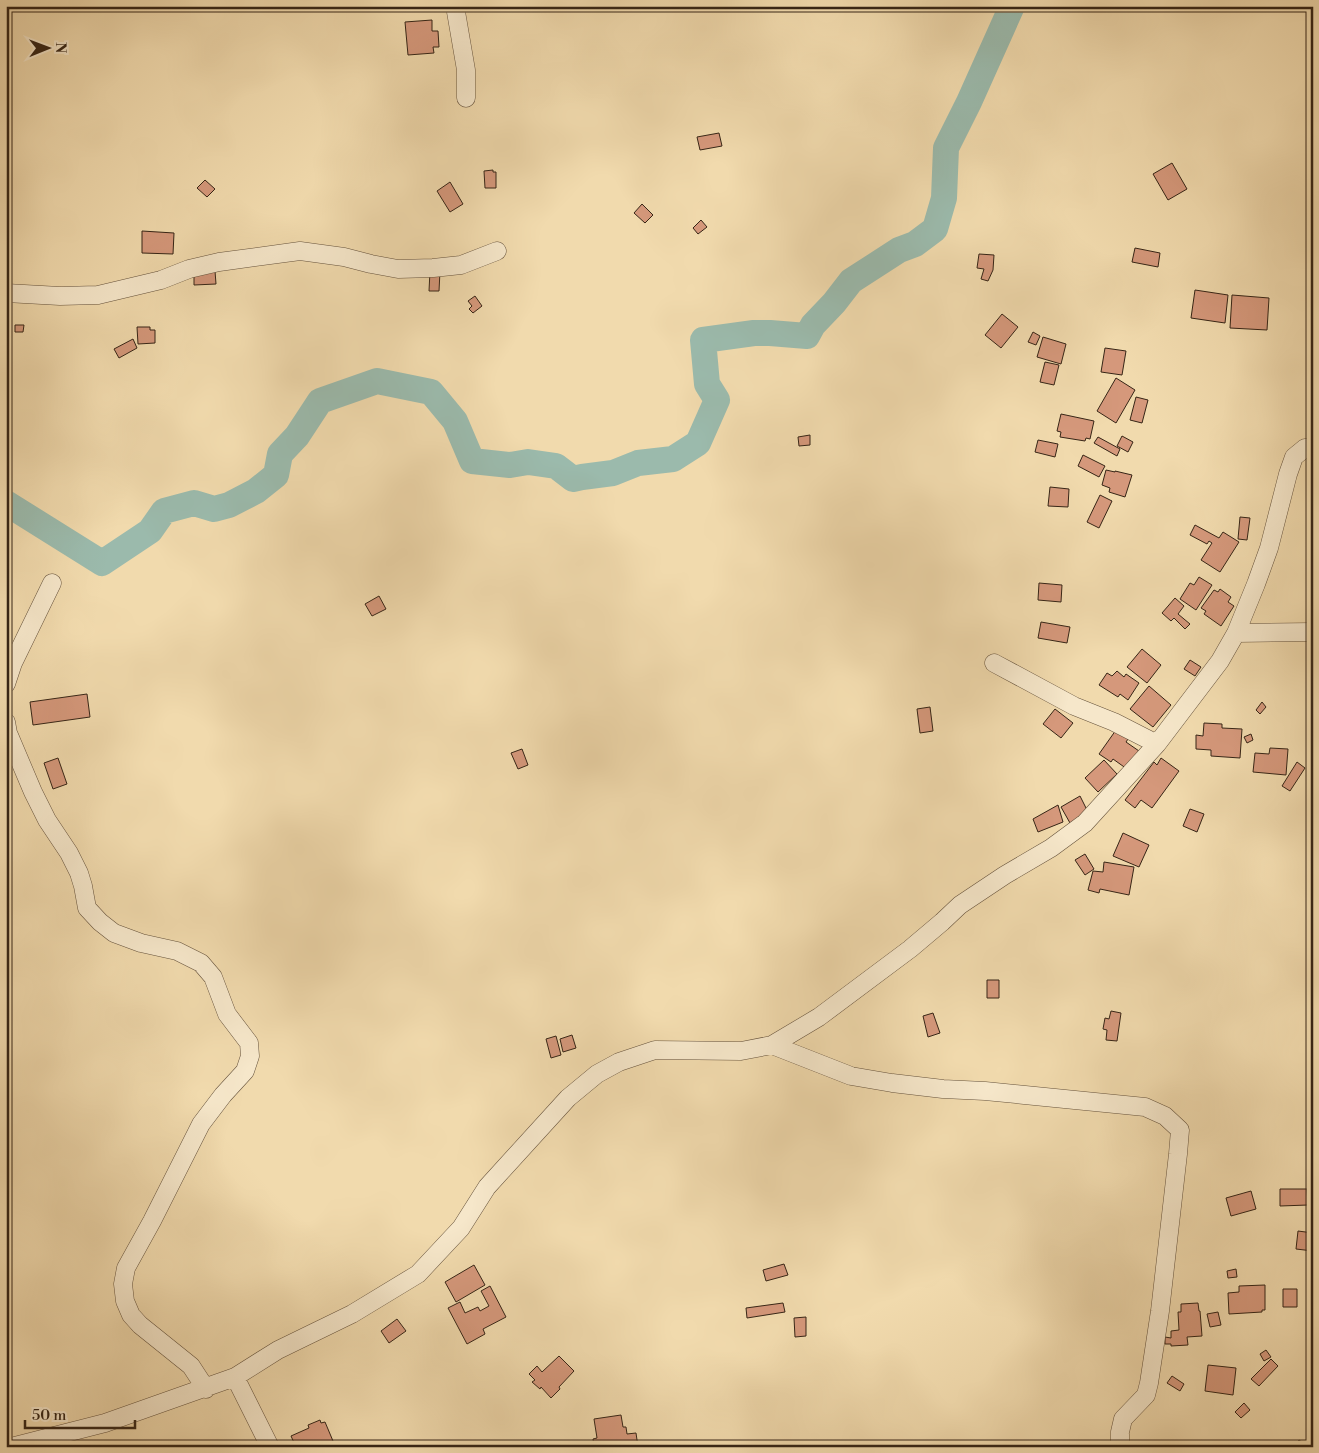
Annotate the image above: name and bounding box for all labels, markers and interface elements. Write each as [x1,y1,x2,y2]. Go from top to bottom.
north arrow [22,22,72,72]
text: N [51,42,69,53]
scale bar [25,1398,135,1430]
text: 50 m [32,1406,66,1425]

